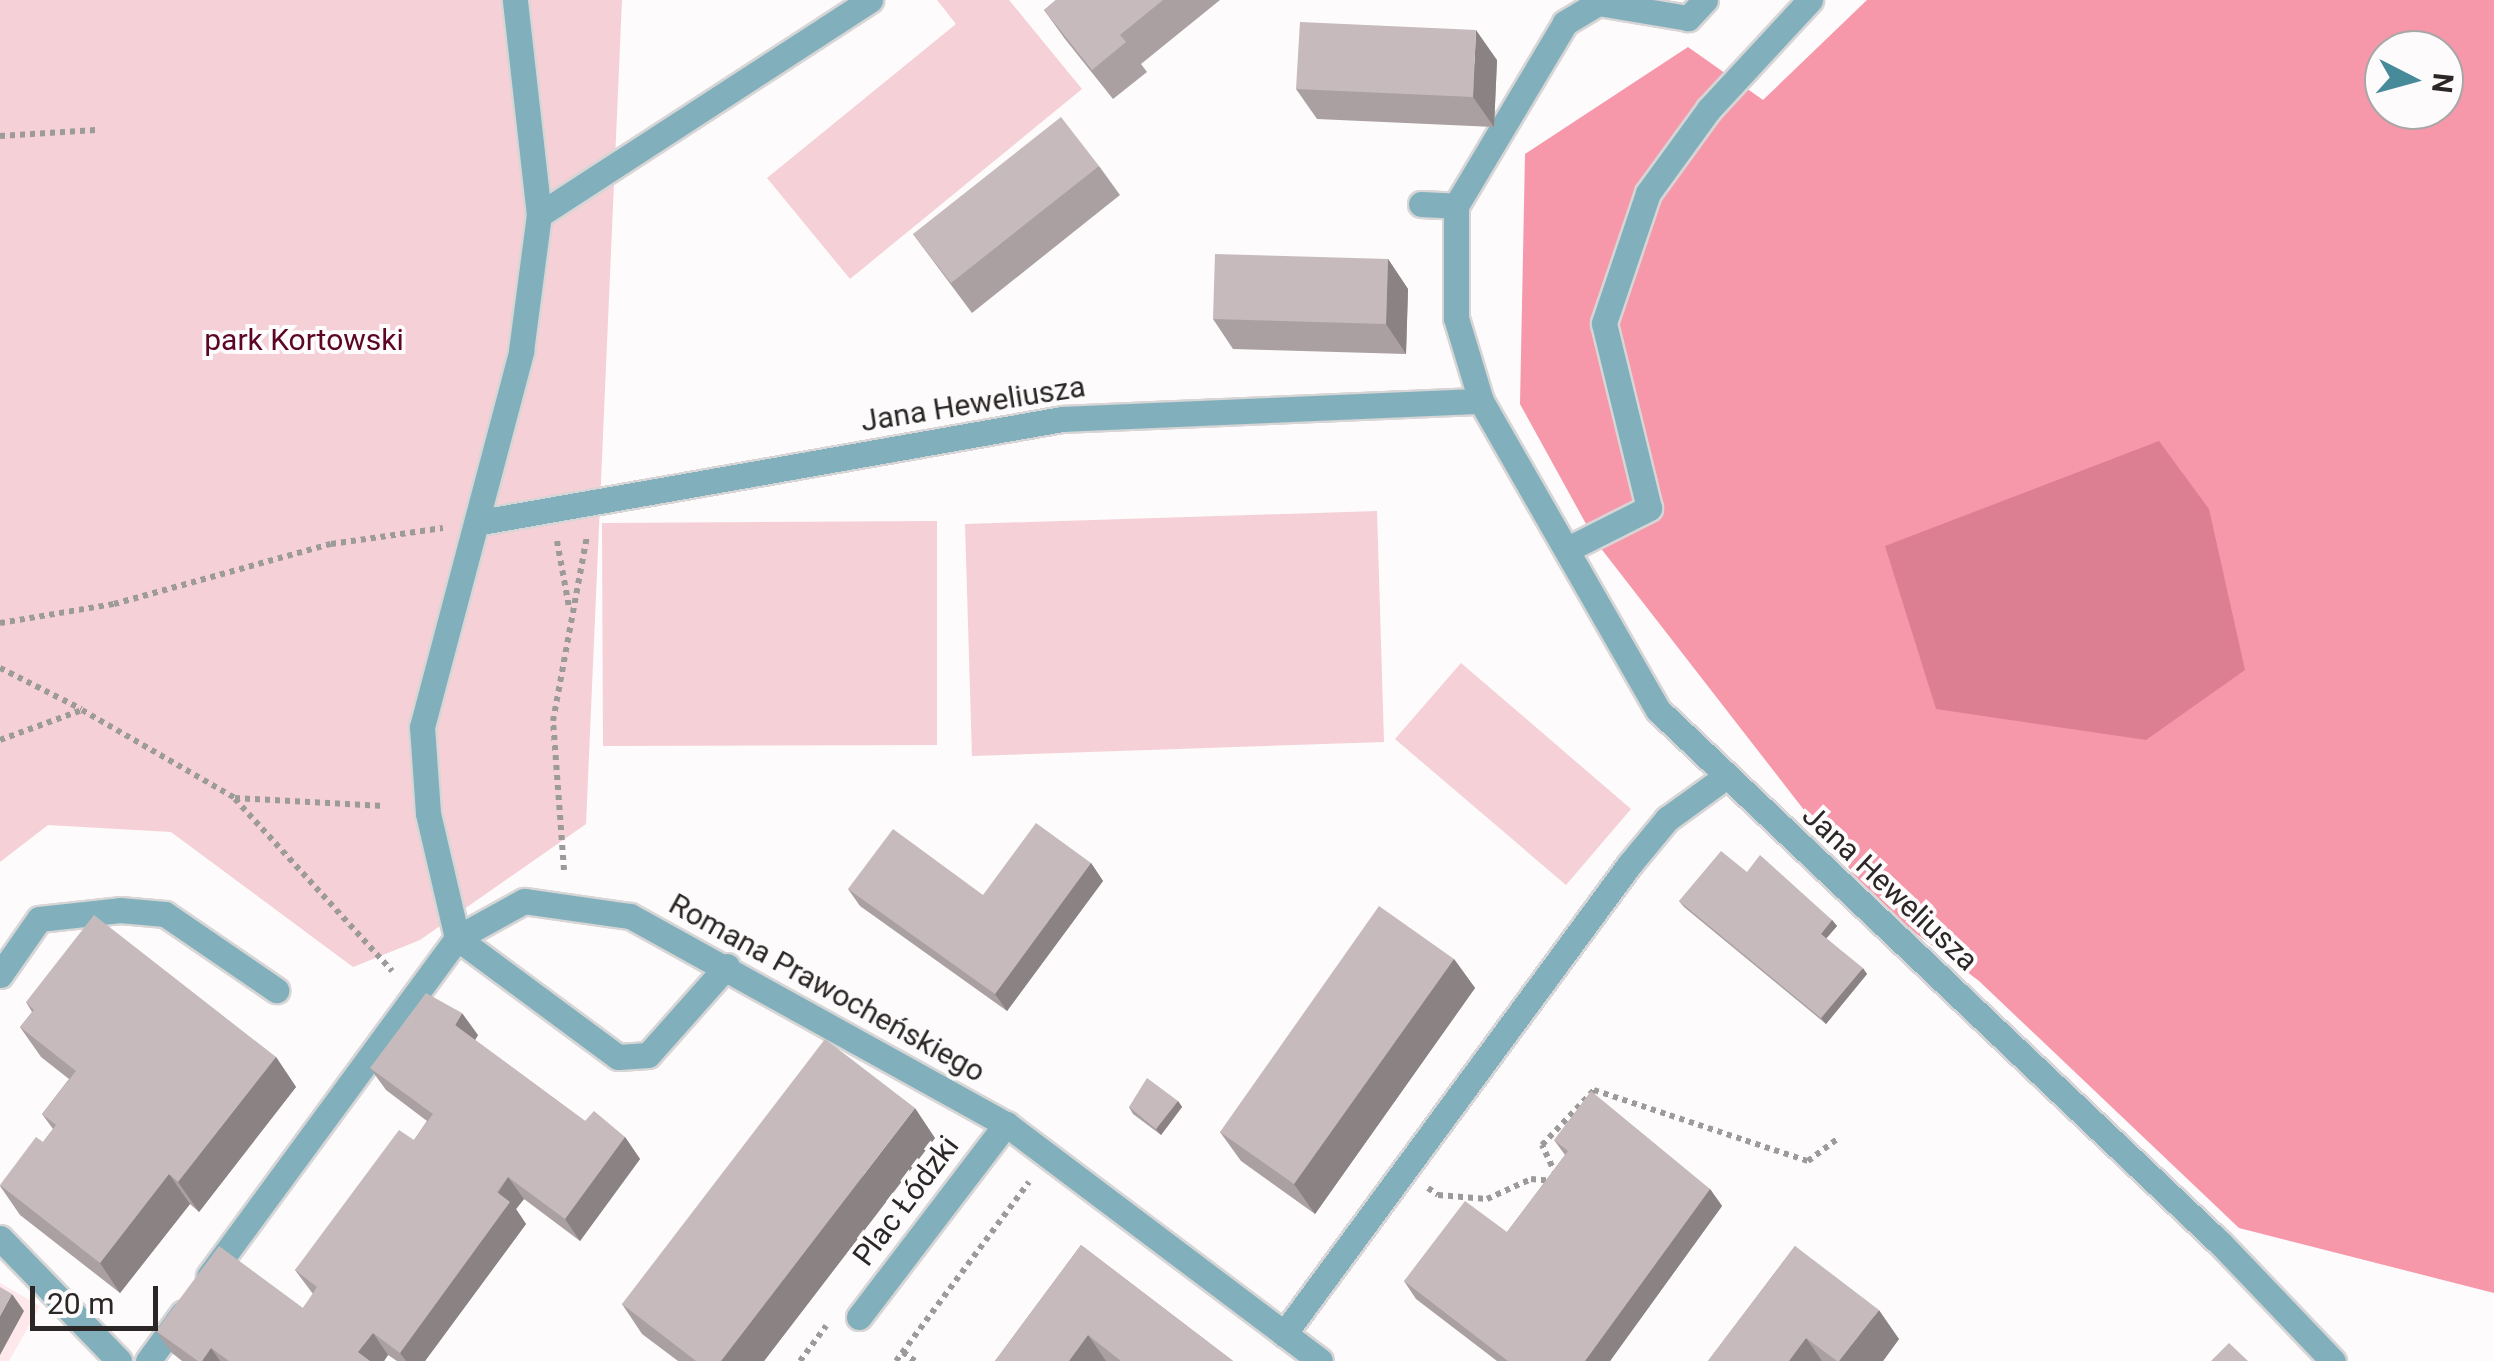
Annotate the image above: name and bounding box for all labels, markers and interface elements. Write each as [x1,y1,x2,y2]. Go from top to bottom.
north arrow [2364,30,2464,130]
text: N [2425,71,2460,95]
park label: park Kortowski [204,322,404,358]
street label: Jana Heweliusza [858,368,1088,440]
street label: Jana Heweliusza [1795,798,1985,978]
street label: Romana Prawocheńskiego [663,886,991,1090]
street label: Plac Łódzki [846,1129,966,1273]
scale bar [35,1266,162,1328]
text: 20 m [47,1286,114,1321]

